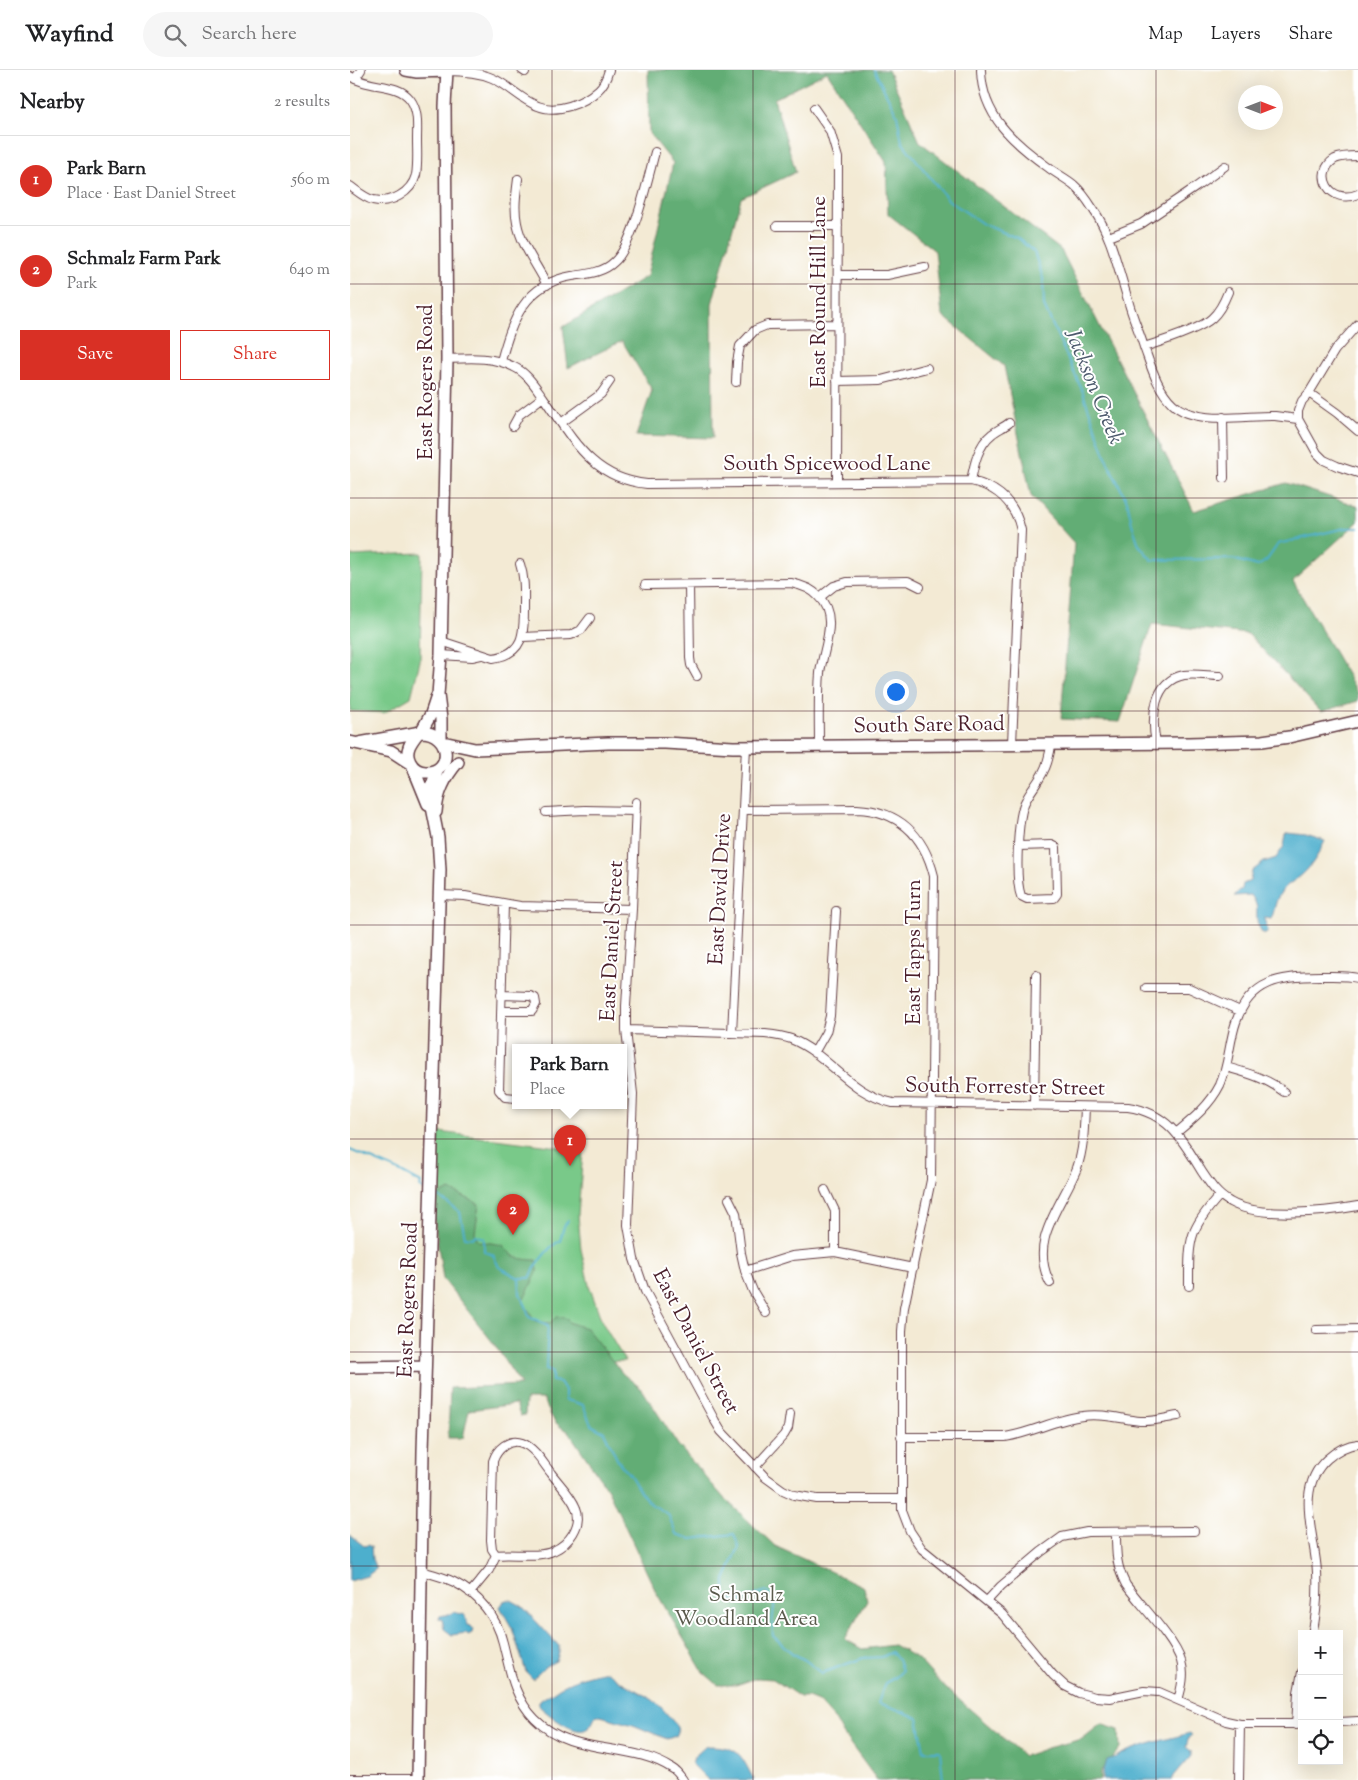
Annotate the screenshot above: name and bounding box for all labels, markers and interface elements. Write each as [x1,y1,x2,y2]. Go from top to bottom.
search box [143,12,493,57]
text: Wayfind [25,18,113,52]
icon: search [161,21,189,49]
text: Search here [201,21,297,48]
text: Map [1148,22,1183,48]
text: Layers [1211,22,1261,48]
text: Share [1289,22,1333,48]
north arrow [1238,85,1283,130]
text: Nearby [20,88,85,118]
text: 2 results [274,91,330,114]
text: Park Barn [67,156,146,183]
text: 1 [33,169,39,192]
text: 560 m [291,169,330,192]
text: Place · East Daniel Street [67,183,236,206]
street label: East Round Hill Lane [805,196,835,388]
text: Schmalz Farm Park [67,246,221,273]
text: 2 [32,259,40,282]
text: 640 m [289,259,330,282]
text: Park [67,273,98,296]
street label: East Rogers Road [412,304,442,460]
water label: Jackson Creek [1055,323,1131,450]
button: Save [20,330,170,380]
button: Share [180,330,330,380]
street label: South Spicewood Lane [723,450,931,480]
your location [883,679,909,705]
street label: South Sare Road [853,710,1005,742]
street label: East David Drive [702,812,740,966]
street label: East Daniel Street [594,860,632,1022]
street label: East Tapps Turn [900,879,930,1025]
popup [512,1044,627,1109]
text: Park Barn [530,1052,609,1079]
street label: South Forrester Street [905,1071,1105,1105]
text: Place [530,1079,565,1102]
pin: 1 [554,1125,586,1166]
pin: 2 [497,1194,529,1235]
street label: East Rogers Road [391,1221,427,1378]
street label: East Daniel Street [644,1264,746,1420]
park label: Schmalz Woodland Area [674,1581,818,1635]
map controls [1298,1630,1343,1765]
button: + [1298,1630,1343,1675]
button: − [1298,1675,1343,1720]
button: locate [1298,1720,1343,1765]

